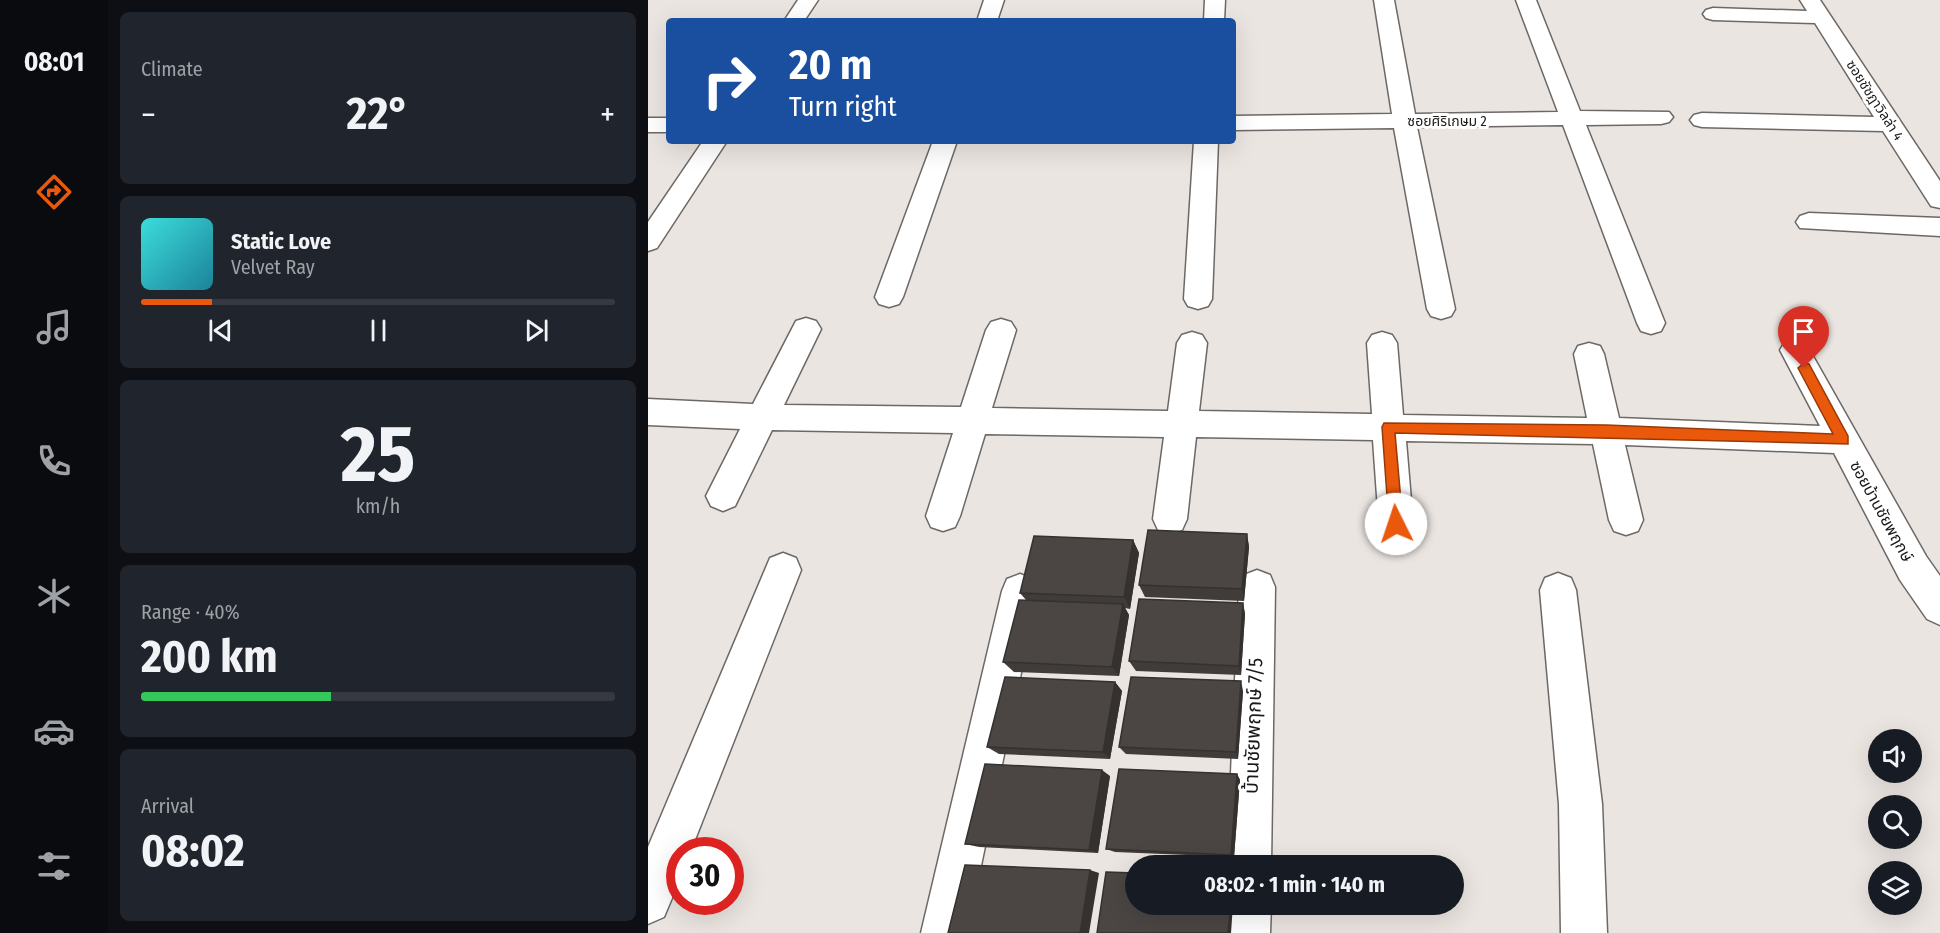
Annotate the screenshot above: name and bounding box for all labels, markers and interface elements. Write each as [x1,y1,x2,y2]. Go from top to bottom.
text: 20 m [789,40,872,90]
icon: right [690,42,768,120]
text: 08:01 [24,46,84,78]
text: Climate [141,57,203,81]
street label: ซอยชัชฎาวิลล่า 4 [1842,57,1907,144]
text: 22° [347,87,409,141]
text: Turn right [789,91,897,123]
text: − [141,95,156,135]
text: + [600,95,615,135]
street label: ซอยศิริเกษม 2 [1407,113,1487,130]
icon: directions [33,171,75,213]
text: Static Love [231,228,331,255]
text: Velvet Ray [231,255,315,279]
icon: music [33,306,75,348]
pin [1778,306,1829,368]
icon: previous [204,314,237,347]
icon: pause [362,314,395,347]
icon: next [520,314,553,347]
icon: arrive [1787,315,1820,348]
text: 25 [341,408,415,502]
icon: phone [33,440,75,482]
street label: ซอยบ้านชัยพฤกษ์ [1846,457,1917,565]
position arrow [1364,492,1428,556]
text: km/h [356,494,400,518]
icon: climate [33,575,75,617]
text: Range · 40% [141,600,240,624]
text: 200 km [141,630,278,684]
street label: บ้านชัยพฤกษ์ 7/5 [1239,658,1267,794]
icon: car [33,710,75,752]
map controls [1868,729,1922,915]
button: sound [1868,729,1922,783]
text: Arrival [141,794,194,818]
button: search [1868,795,1922,849]
text: 08:02 [141,824,245,878]
speed limit sign: 30 [666,837,744,915]
icon: filters [33,845,75,887]
button: layers [1868,861,1922,915]
text: 08:02 · 1 min · 140 m [1204,871,1385,898]

